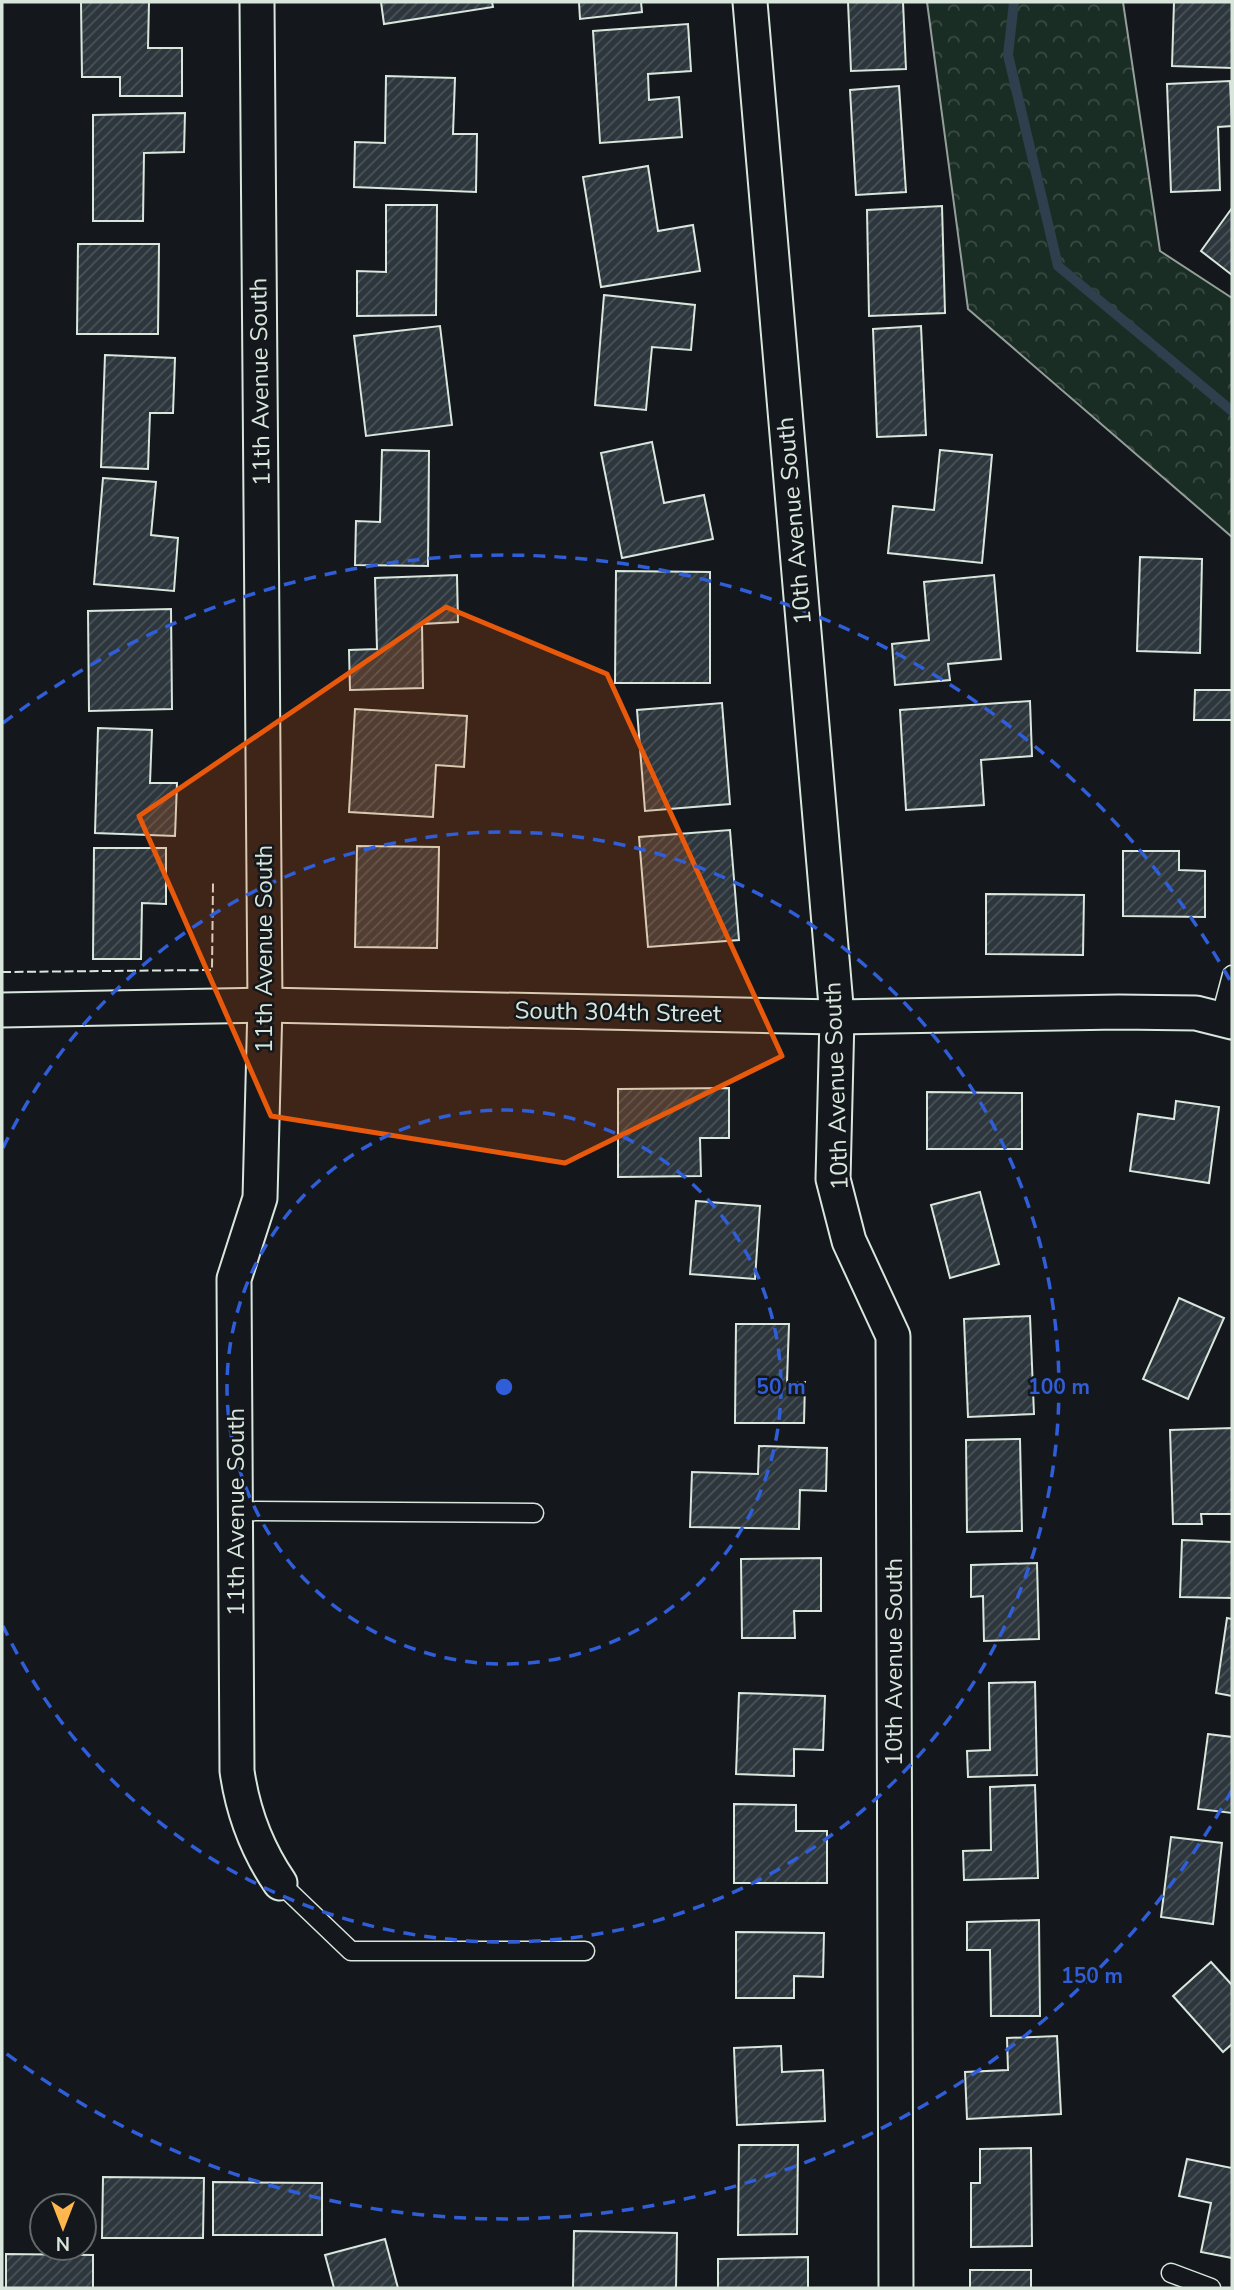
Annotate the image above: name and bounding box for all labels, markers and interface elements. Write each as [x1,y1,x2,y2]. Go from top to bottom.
street label: 11th Avenue South [242,278,278,486]
street label: 10th Avenue South [769,416,819,626]
street label: 11th Avenue South [248,845,280,1053]
street label: 10th Avenue South [816,981,856,1191]
street label: South 304th Street [514,994,722,1030]
text: 50 m [756,1373,806,1401]
text: 100 m [1028,1373,1090,1401]
centre of rings [492,1375,516,1399]
street label: 11th Avenue South [220,1408,252,1616]
street label: 10th Avenue South [878,1558,910,1766]
text: 150 m [1061,1962,1123,1990]
north arrow [28,2192,98,2262]
text: N [56,2230,70,2256]

